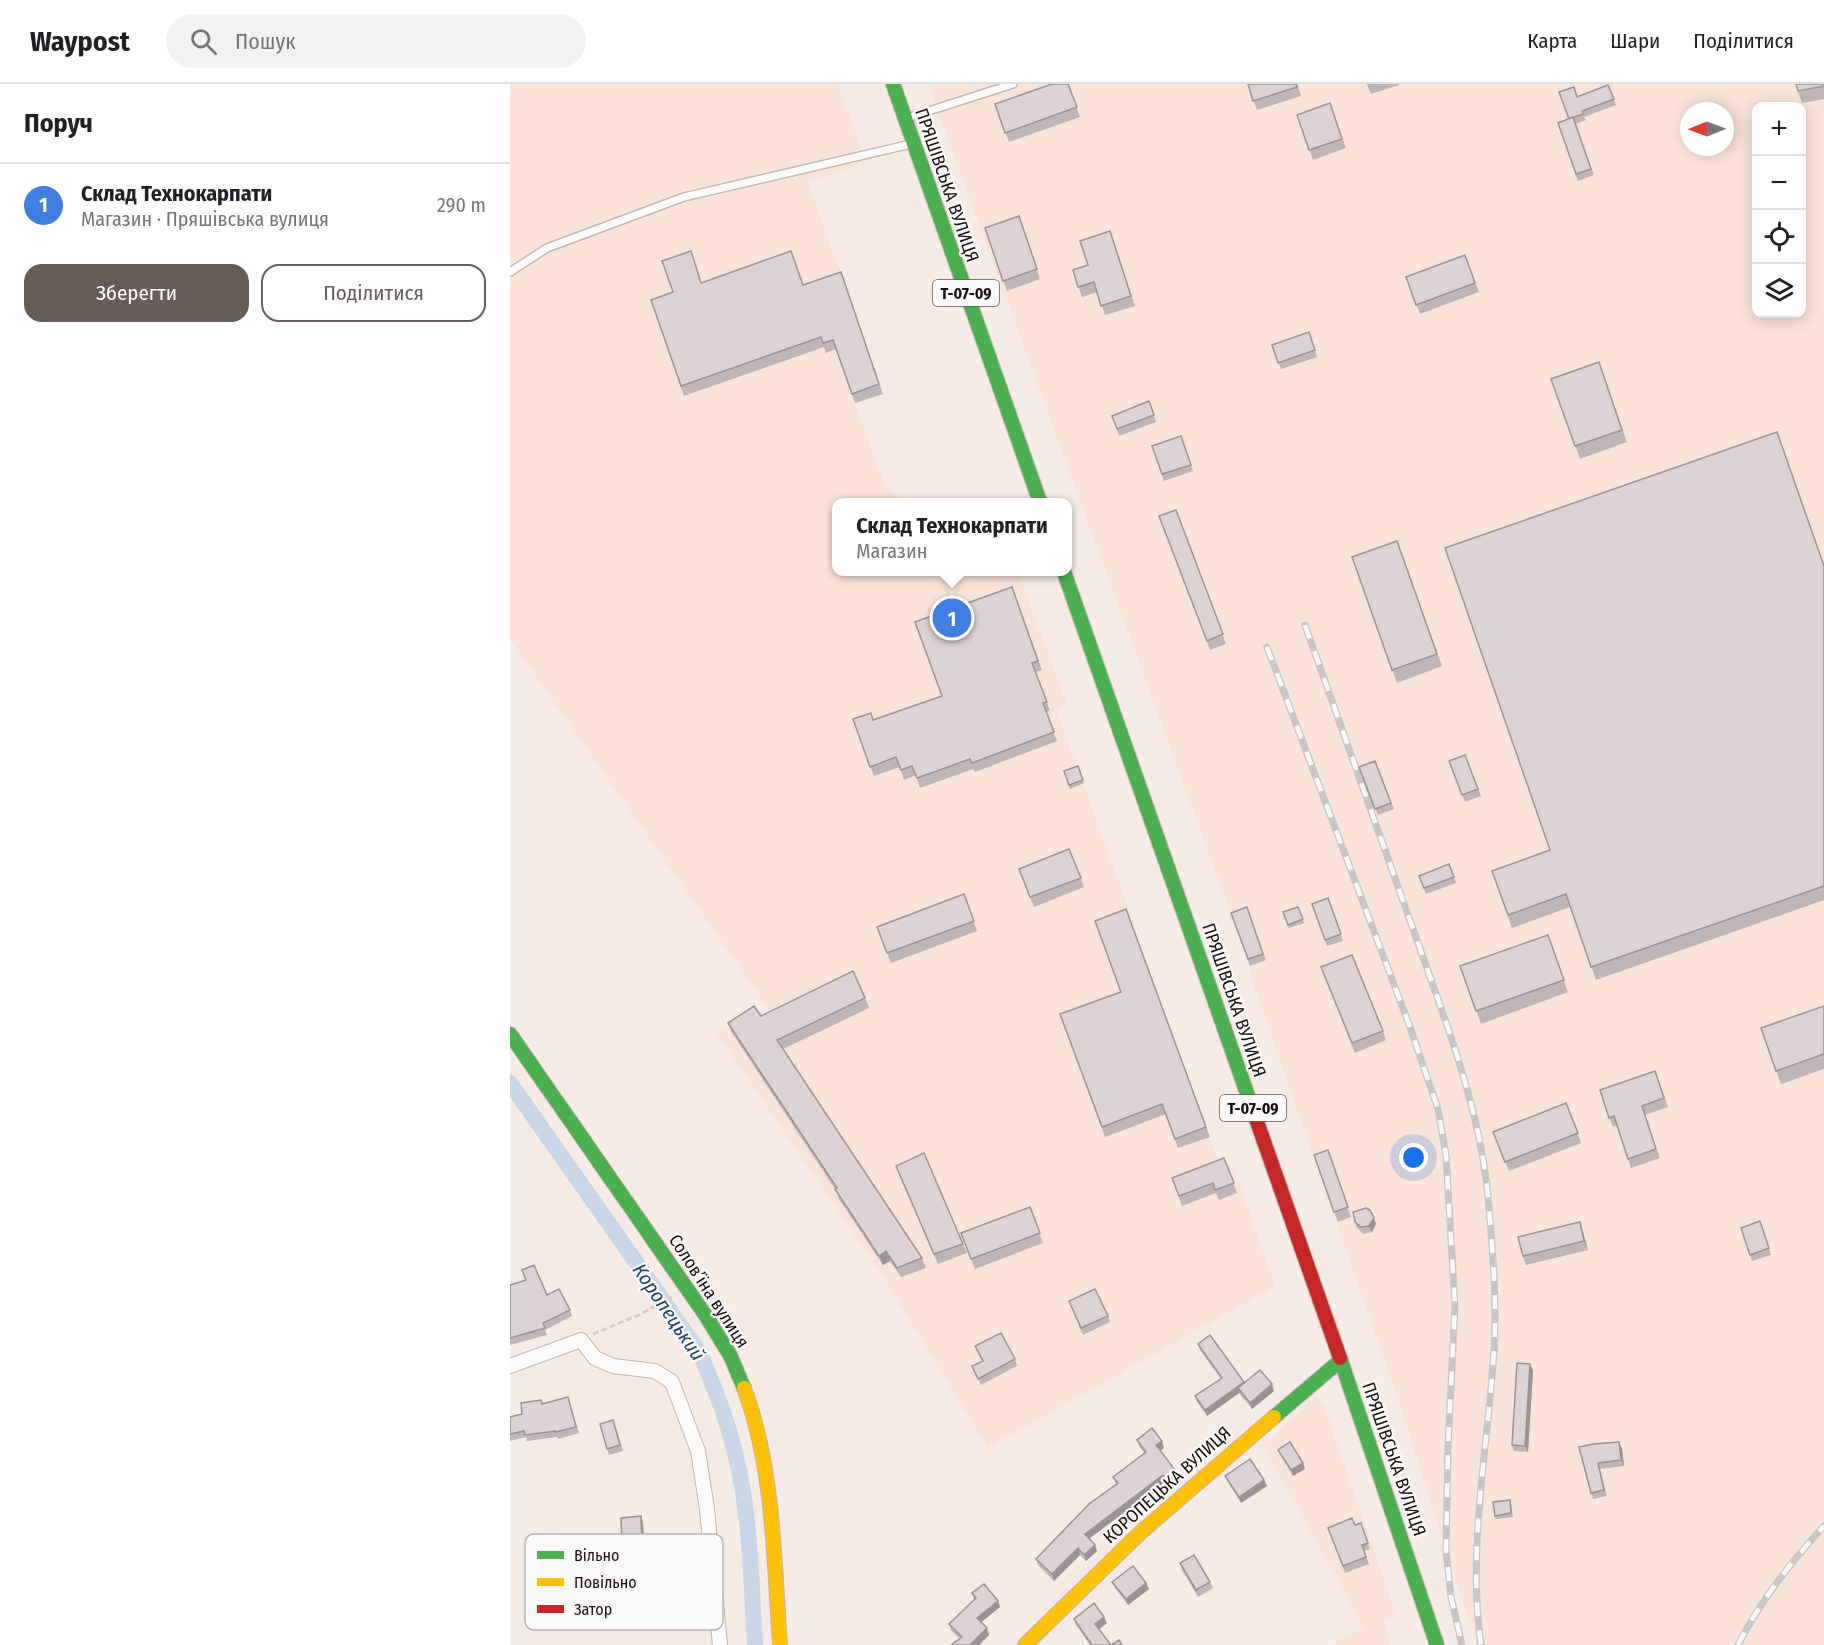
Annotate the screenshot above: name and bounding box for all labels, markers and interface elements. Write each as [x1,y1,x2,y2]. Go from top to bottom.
search box [166,14,586,68]
text: Waypost [30,25,130,58]
icon: search [187,25,220,58]
text: Пошук [235,28,296,55]
text: Карта [1527,28,1577,54]
text: Шари [1610,28,1660,54]
text: Поділитися [1693,28,1794,54]
north arrow [1680,102,1734,156]
map controls [1752,102,1806,318]
button: + [1752,102,1806,156]
street label: ПРЯШІВСЬКА ВУЛИЦЯ [910,105,984,265]
text: Поруч [24,108,93,139]
button: − [1752,156,1806,210]
text: Склад Технокарпати [81,180,272,207]
text: 1 [39,193,48,217]
text: 290 m [437,193,486,217]
text: Магазин · Пряшівська вулиця [81,207,329,231]
button: locate [1752,210,1806,264]
button: Зберегти [24,264,249,322]
button: Поділитися [261,264,486,322]
button: layers [1752,264,1806,318]
road number: Т-07-09 [933,280,999,306]
popup [832,498,1072,576]
text: Склад Технокарпати [856,512,1048,539]
text: Магазин [856,539,927,563]
pin: 1 [932,596,972,640]
street label: ПРЯШІВСЬКА ВУЛИЦЯ [1197,920,1271,1080]
road number: Т-07-09 [1220,1095,1286,1121]
your location [1399,1143,1428,1172]
street label: Соловʼїна вулиця [664,1230,754,1352]
water label: Коропецький [628,1259,710,1365]
street label: ПРЯШІВСЬКА ВУЛИЦЯ [1357,1379,1431,1539]
street label: КОРОПЕЦЬКА ВУЛИЦЯ [1099,1422,1235,1548]
legend [525,1534,723,1630]
text: Вільно [574,1546,619,1565]
text: Повільно [574,1573,637,1592]
text: Затор [574,1600,612,1619]

